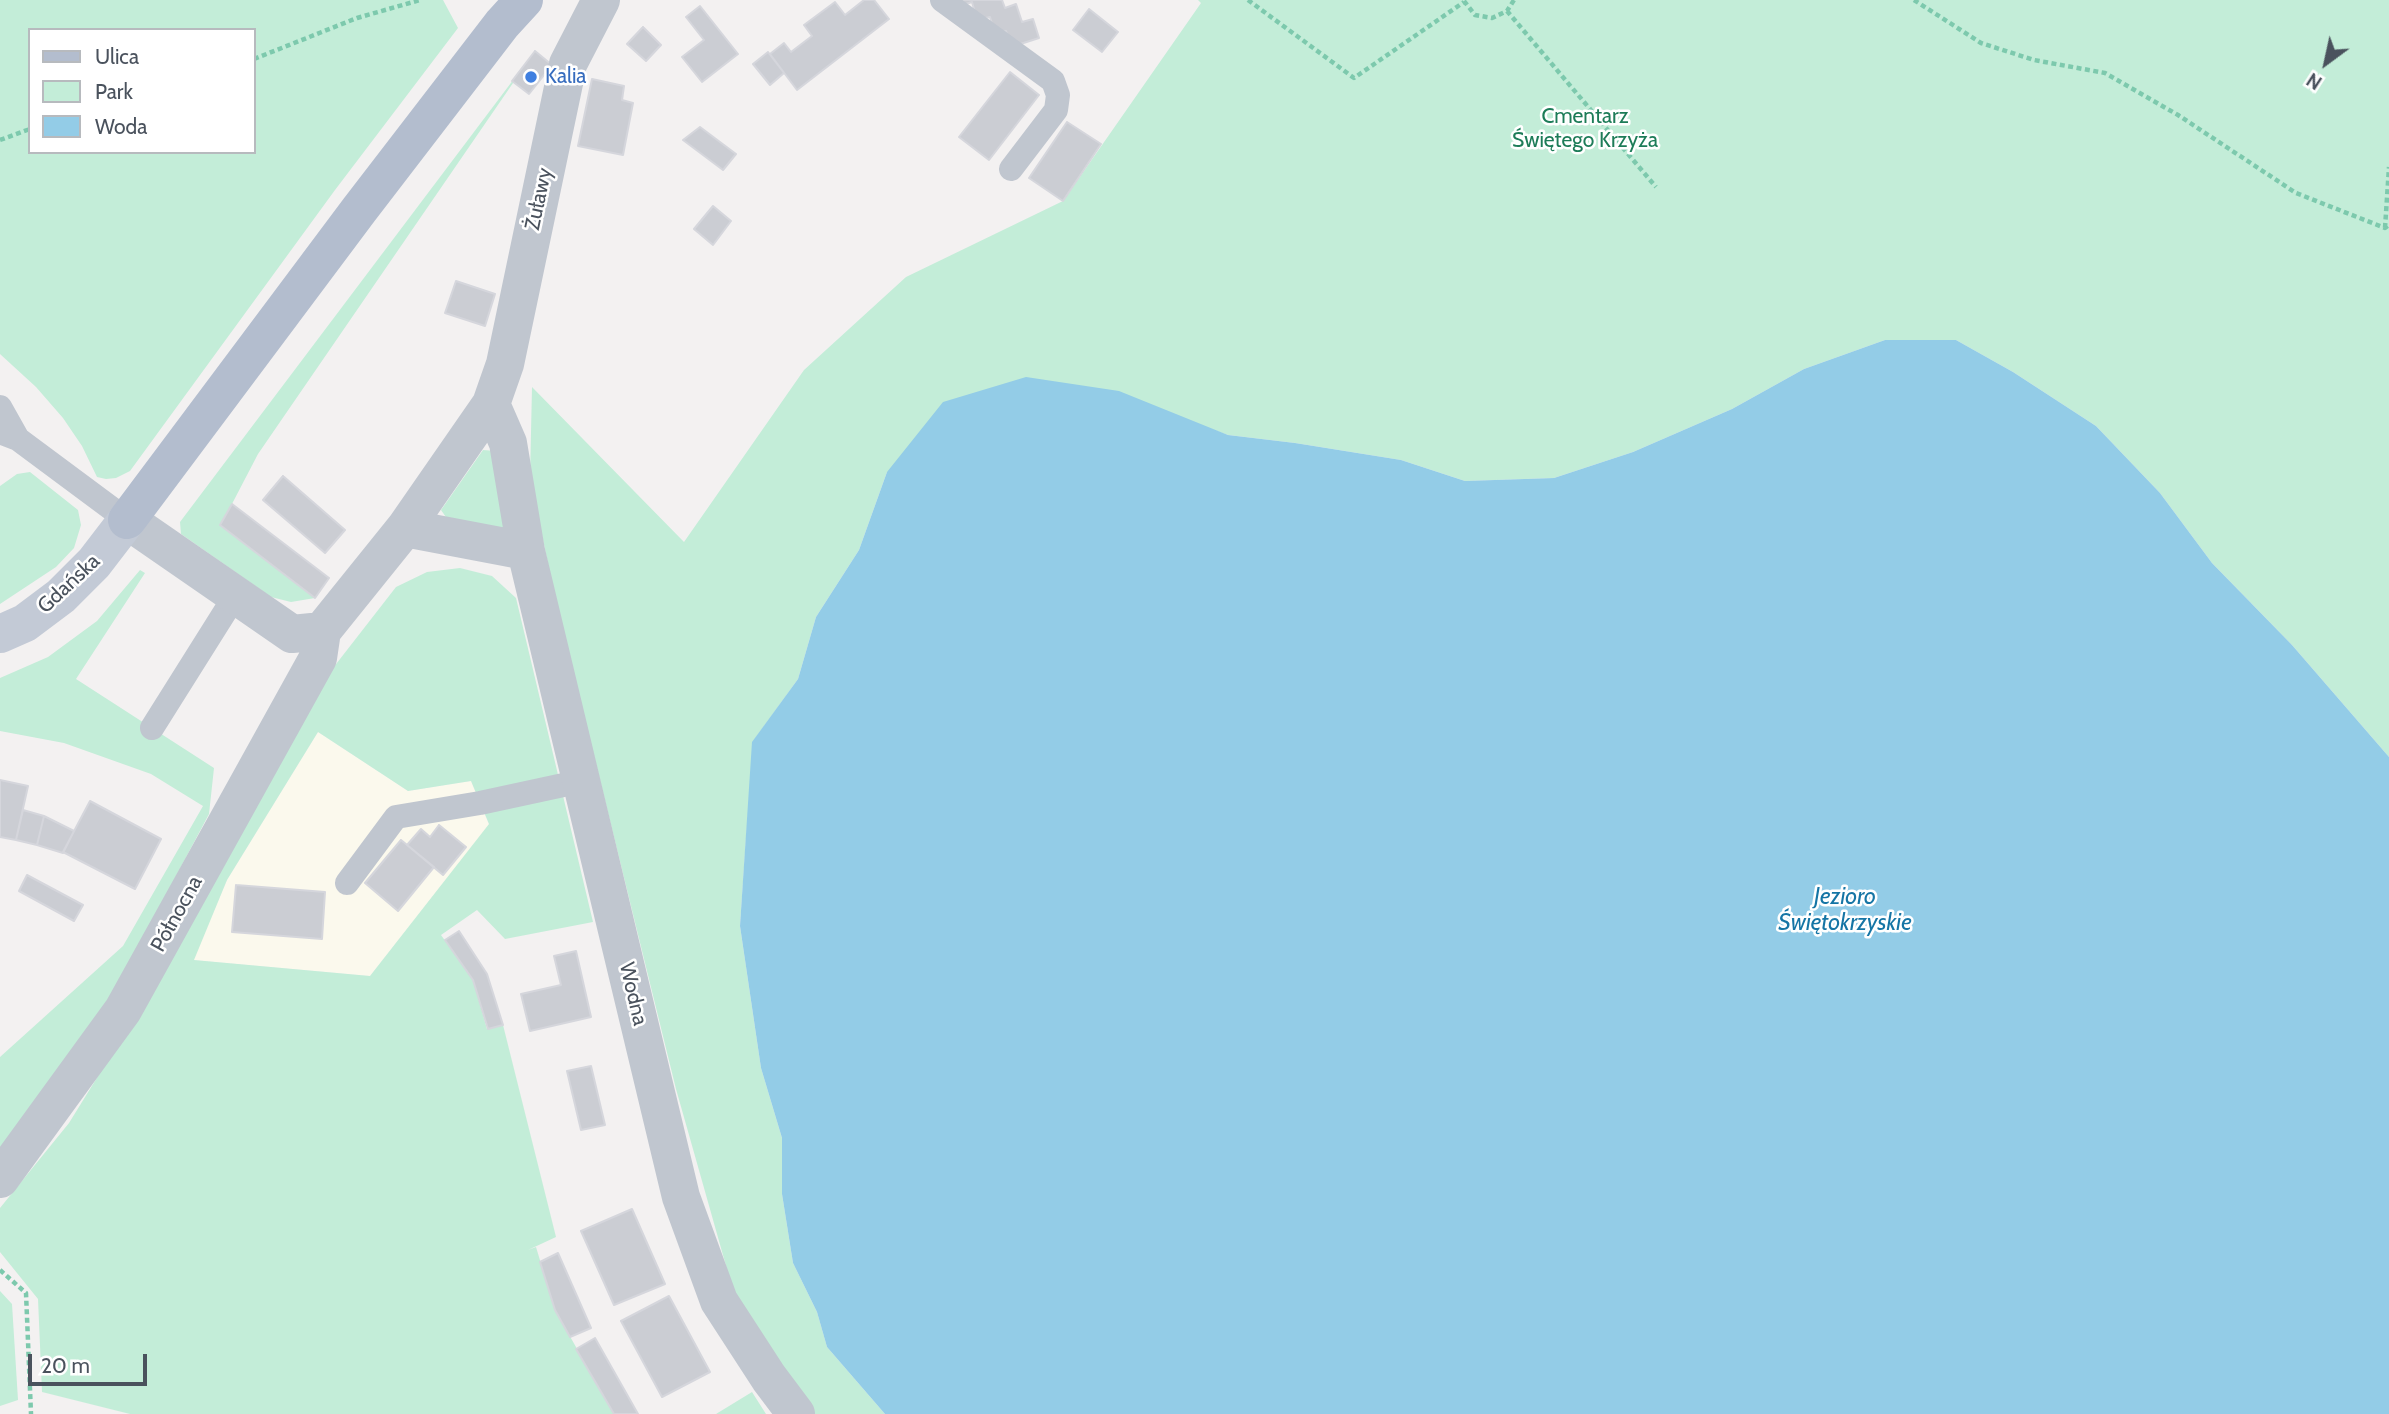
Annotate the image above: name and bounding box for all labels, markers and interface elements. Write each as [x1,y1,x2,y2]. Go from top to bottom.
legend [28,28,256,154]
north arrow [2291,28,2361,98]
text: Ulica [95,44,139,69]
place label: Kalia [545,64,586,90]
text: N [2302,68,2326,94]
marker: Kalia [523,69,539,85]
text: Park [95,79,133,104]
park label: Cmentarz Świętego Krzyża [1512,104,1658,154]
text: Woda [95,114,147,139]
street label: Żuławy [520,166,558,232]
street label: Gdańska [33,549,105,619]
street label: Północna [146,872,208,956]
water label: Jezioro Świętokrzyskie [1778,883,1912,937]
street label: Wodna [614,960,652,1028]
scale bar [32,1340,150,1384]
text: 20 m [41,1353,90,1378]

